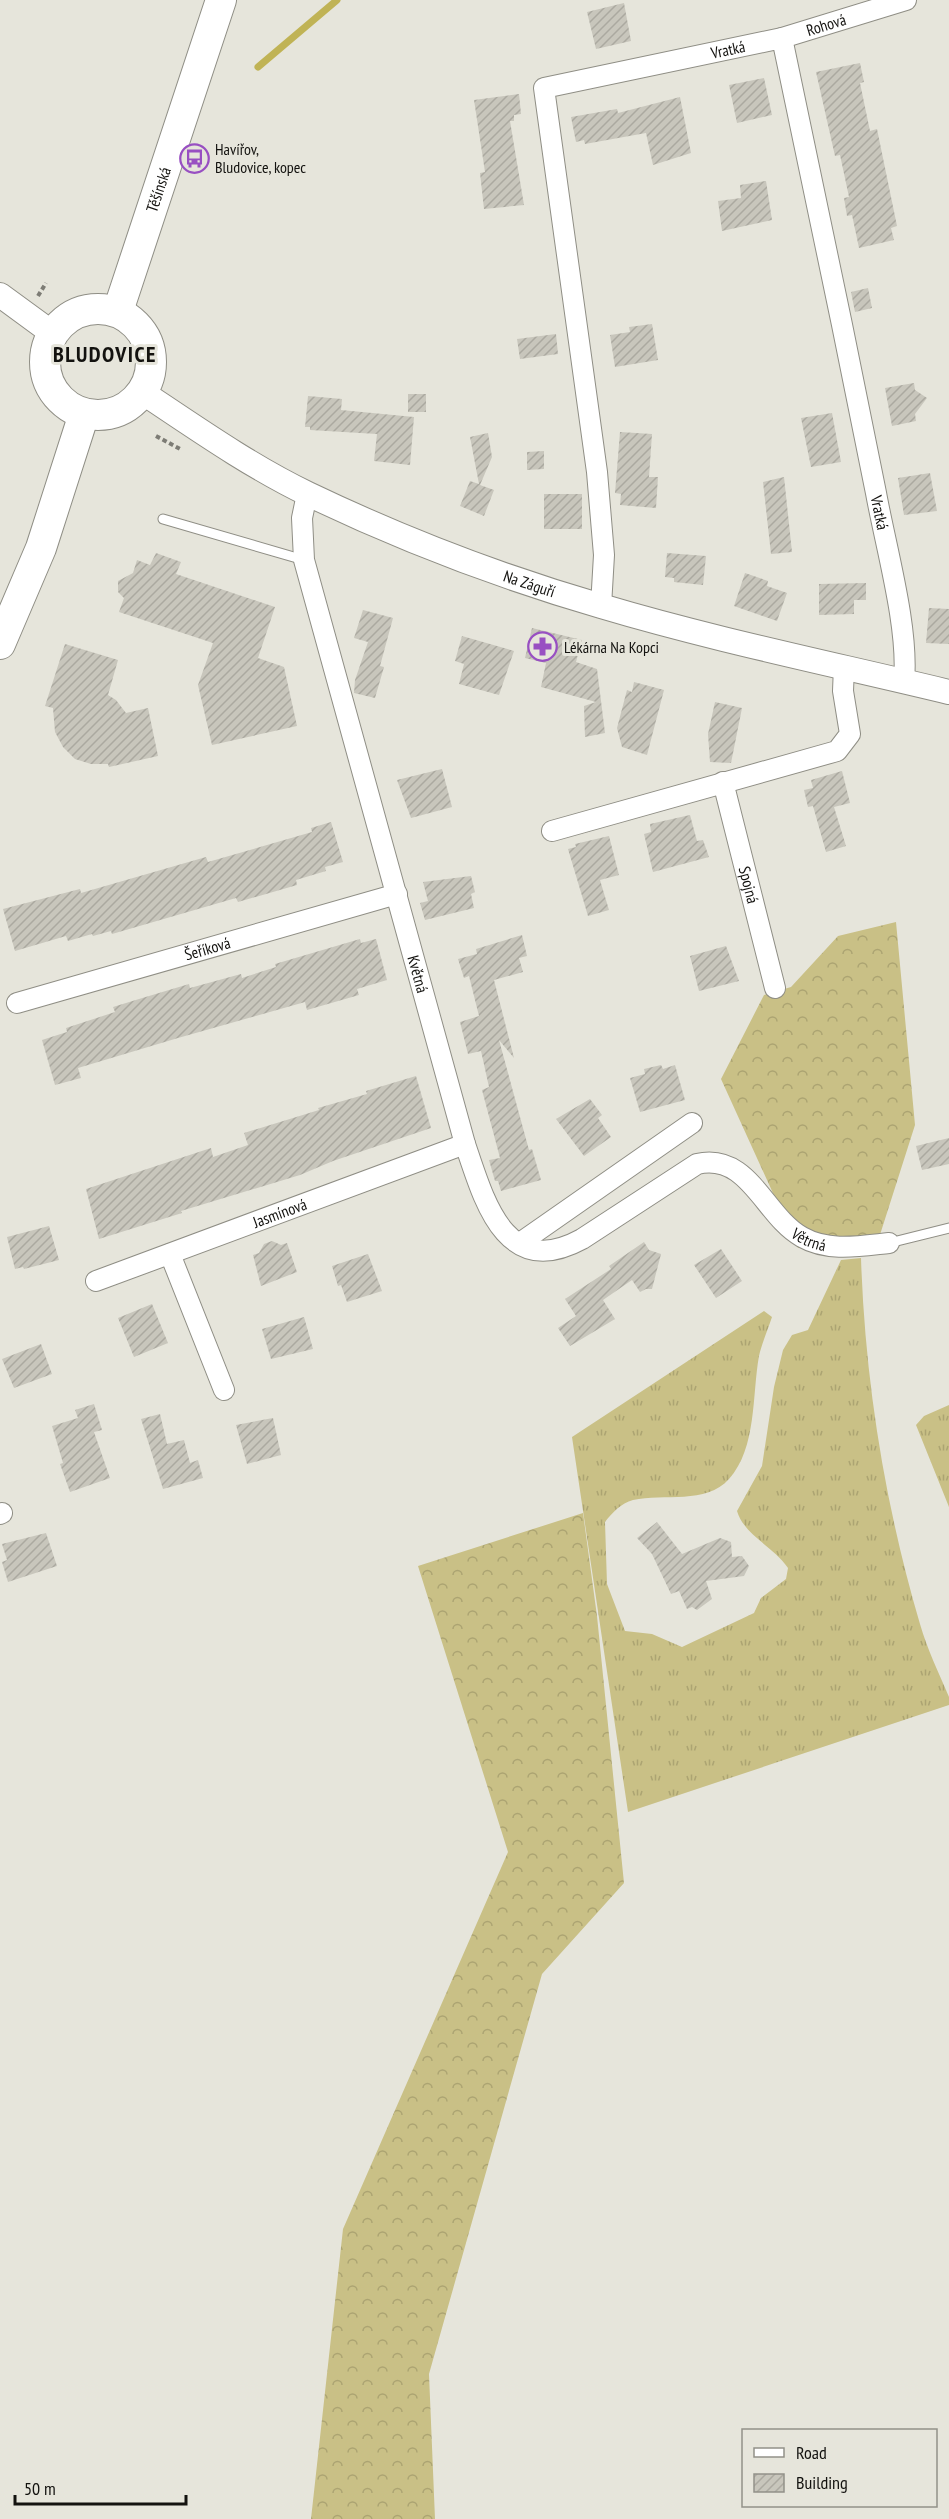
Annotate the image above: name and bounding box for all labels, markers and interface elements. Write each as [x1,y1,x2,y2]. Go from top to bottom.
street label: Rohová [804,9,848,40]
street label: Vratká [708,36,747,63]
place label: Havířov, Bludovice, kopec [215,139,306,177]
bus stop icon: Havířov, Bludovice, kopec [178,142,210,174]
street label: Těšínská [141,164,175,215]
district label: BLUDOVICE [53,340,157,368]
street label: Vratká [866,493,893,532]
street label: Na Záguří [501,566,558,602]
pharmacy icon: Lékárna Na Kopci [527,631,559,663]
place label: Lékárna Na Kopci [564,637,659,657]
street label: Spojná [735,864,763,905]
street label: Šeříková [182,932,233,964]
street label: Květná [403,953,433,995]
street label: Jasmínová [249,1194,309,1232]
street label: Větrná [787,1223,828,1255]
legend [742,2429,937,2507]
text: Road [796,2441,827,2464]
scale bar [15,2468,186,2506]
text: Building [796,2471,848,2494]
text: 50 m [24,2477,56,2500]

